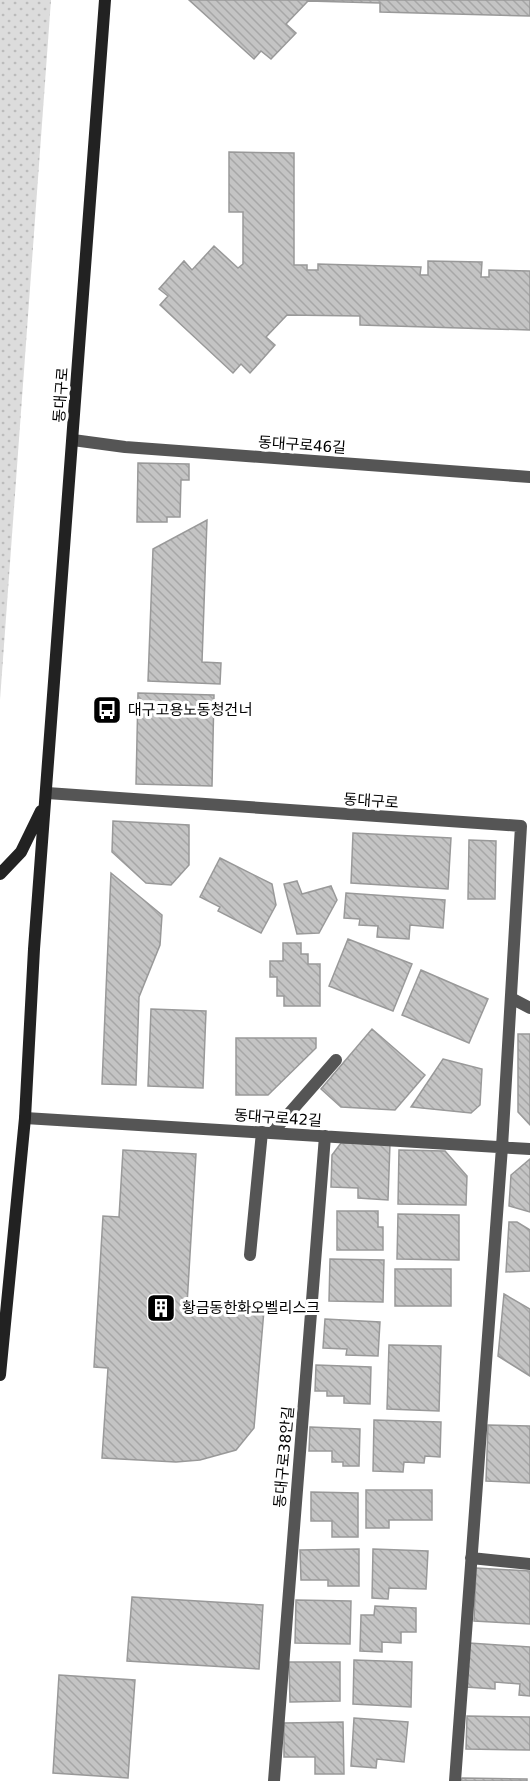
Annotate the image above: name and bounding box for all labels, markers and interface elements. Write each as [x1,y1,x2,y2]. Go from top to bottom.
street label: 동대구로 [50,367,72,423]
street label: 동대구로46길 [257,433,347,457]
bus stop icon: 대구고용노동청건너 [91,694,123,726]
place label: 대구고용노동청건너 [128,701,252,719]
street label: 동대구로 [343,790,399,812]
street label: 동대구로42길 [233,1106,323,1130]
building icon: 황금동한화오벨리스크 [145,1292,177,1324]
place label: 황금동한화오벨리스크 [182,1299,320,1317]
street label: 동대구로38안길 [271,1405,297,1509]

